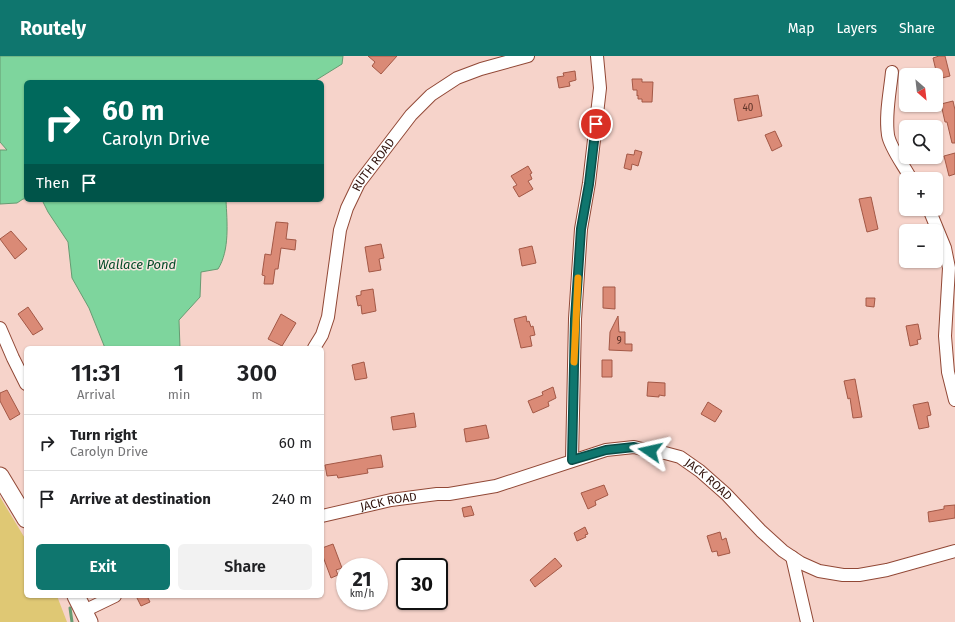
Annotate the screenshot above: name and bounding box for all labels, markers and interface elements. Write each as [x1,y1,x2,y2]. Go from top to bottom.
text: Routely [20,17,86,40]
text: Map [788,20,814,37]
text: Layers [836,20,877,37]
text: Share [899,20,935,37]
north arrow [899,68,943,112]
map controls [899,68,943,268]
text: 60 m [102,94,164,127]
icon: right [36,96,88,148]
house number: 40 [743,102,754,114]
pin [579,107,613,141]
icon: arrive [585,113,607,135]
button: search [899,120,943,164]
text: Carolyn Drive [102,128,210,150]
street label: RUTH ROAD [349,135,398,193]
icon: arrive [78,172,100,194]
button: + [899,172,943,216]
text: Then [36,174,70,192]
button: − [899,224,943,268]
water label: Wallace Pond [98,257,177,272]
house number: 9 [616,335,622,347]
text: 11:31 [71,359,121,387]
text: 1 [174,359,185,387]
text: 300 [237,359,277,387]
text: Arrival [77,387,115,402]
text: min [168,387,190,402]
text: m [252,387,263,402]
text: Turn right [70,426,137,444]
position arrow [629,430,671,472]
icon: right [36,432,58,454]
text: 60 m [279,434,312,452]
text: Carolyn Drive [70,444,148,459]
street label: JACK ROAD [682,455,735,503]
icon: arrive [36,488,58,510]
text: Arrive at destination [70,490,211,508]
text: 240 m [272,490,312,508]
street label: JACK ROAD [359,490,418,514]
button: Exit [36,544,170,590]
button: Share [178,544,312,590]
speed limit sign: 30 [396,558,448,610]
text: 21 [352,567,372,591]
text: km/h [350,588,374,600]

